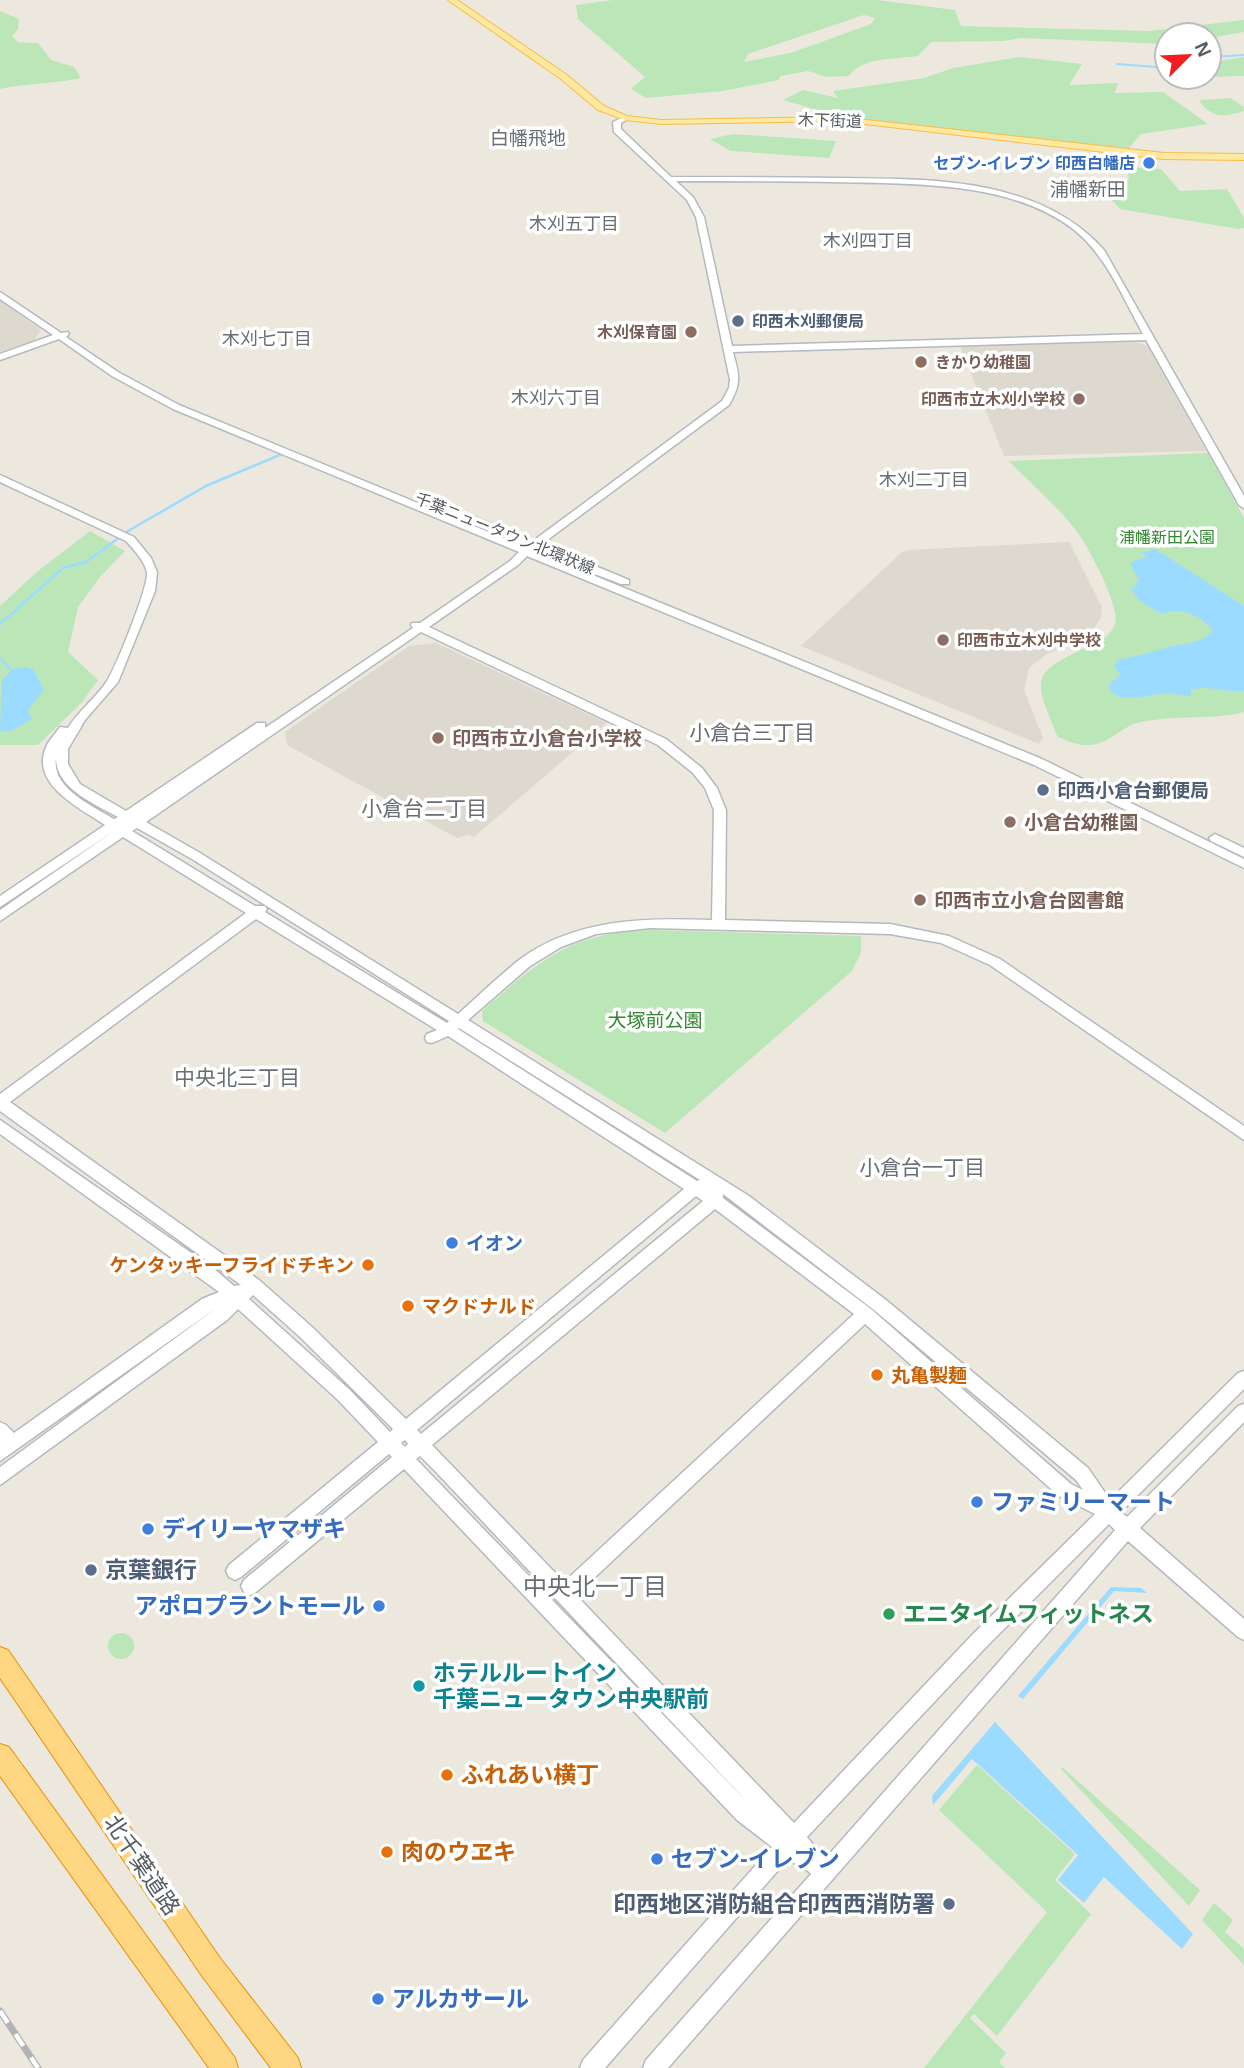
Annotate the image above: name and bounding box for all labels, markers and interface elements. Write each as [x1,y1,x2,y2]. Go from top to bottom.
north arrow [1153,21,1223,91]
text: N [1191,39,1215,60]
street label: 木下街道 [798,111,862,130]
district label: 白幡飛地 [490,128,566,149]
place label: セブン-イレブン 印西白幡店 [933,155,1135,172]
marker: セブン-イレブン 印西白幡店 [1141,155,1157,171]
district label: 浦幡新田 [1050,179,1126,200]
district label: 木刈五丁目 [529,214,619,234]
district label: 木刈四丁目 [823,231,913,251]
marker: 印西木刈郵便局 [730,313,746,329]
place label: 印西木刈郵便局 [752,313,864,330]
place label: 木刈保育園 [597,324,677,341]
marker: 木刈保育園 [683,324,699,340]
district label: 木刈七丁目 [222,329,312,349]
marker: きかり幼稚園 [913,354,929,370]
place label: きかり幼稚園 [935,354,1031,371]
district label: 木刈六丁目 [511,388,601,408]
place label: 印西市立木刈小学校 [921,391,1065,408]
marker: 印西市立木刈小学校 [1071,391,1087,407]
district label: 木刈二丁目 [879,470,969,490]
street label: 千葉ニュータウン北環状線 [413,490,597,577]
park label: 浦幡新田公園 [1119,529,1215,546]
marker: 印西市立木刈中学校 [935,632,951,648]
place label: 印西市立木刈中学校 [957,632,1101,649]
district label: 小倉台三丁目 [689,721,815,744]
place label: 印西市立小倉台小学校 [452,728,642,749]
marker: 印西市立小倉台小学校 [430,730,446,746]
place label: 印西小倉台郵便局 [1057,780,1209,801]
marker: 印西小倉台郵便局 [1035,782,1051,798]
district label: 小倉台二丁目 [361,797,487,820]
place label: 小倉台幼稚園 [1024,812,1138,833]
marker: 小倉台幼稚園 [1002,814,1018,830]
place label: 印西市立小倉台図書館 [934,890,1124,911]
marker: 印西市立小倉台図書館 [912,892,928,908]
park label: 大塚前公園 [607,1010,703,1031]
district label: 中央北三丁目 [174,1066,300,1089]
district label: 小倉台一丁目 [859,1156,985,1179]
place label: イオン [466,1233,523,1254]
marker: イオン [444,1235,460,1251]
place label: ケンタッキーフライドチキン [109,1255,354,1276]
marker: ケンタッキーフライドチキン [360,1257,376,1273]
place label: マクドナルド [422,1296,536,1317]
marker: マクドナルド [400,1298,416,1314]
place label: 丸亀製麺 [891,1365,967,1386]
marker: 丸亀製麺 [869,1367,885,1383]
place label: ファミリーマート [991,1489,1175,1515]
marker: ファミリーマート [969,1494,985,1510]
place label: デイリーヤマザキ [162,1516,346,1542]
marker: デイリーヤマザキ [140,1521,156,1537]
place label: 京葉銀行 [105,1557,197,1583]
marker: 京葉銀行 [83,1562,99,1578]
district label: 中央北一丁目 [523,1573,667,1600]
place label: アポロプラントモール [135,1593,365,1619]
marker: アポロプラントモール [371,1598,387,1614]
place label: エニタイムフィットネス [903,1601,1154,1627]
marker: エニタイムフィットネス [881,1606,897,1622]
place label: ホテルルートイン 千葉ニュータウン中央駅前 [433,1660,709,1712]
marker: ホテルルートイン 千葉ニュータウン中央駅前 [411,1678,427,1694]
place label: ふれあい横丁 [461,1762,599,1788]
marker: ふれあい横丁 [439,1767,455,1783]
street label: 北千葉道路 [99,1810,185,1920]
place label: 肉のウヱキ [401,1839,516,1865]
marker: 肉のウヱキ [379,1844,395,1860]
place label: セブン-イレブン [671,1846,840,1872]
marker: セブン-イレブン [649,1851,665,1867]
place label: 印西地区消防組合印西西消防署 [613,1891,935,1917]
marker: 印西地区消防組合印西西消防署 [941,1896,957,1912]
place label: アルカサール [392,1986,529,2012]
marker: アルカサール [370,1991,386,2007]

